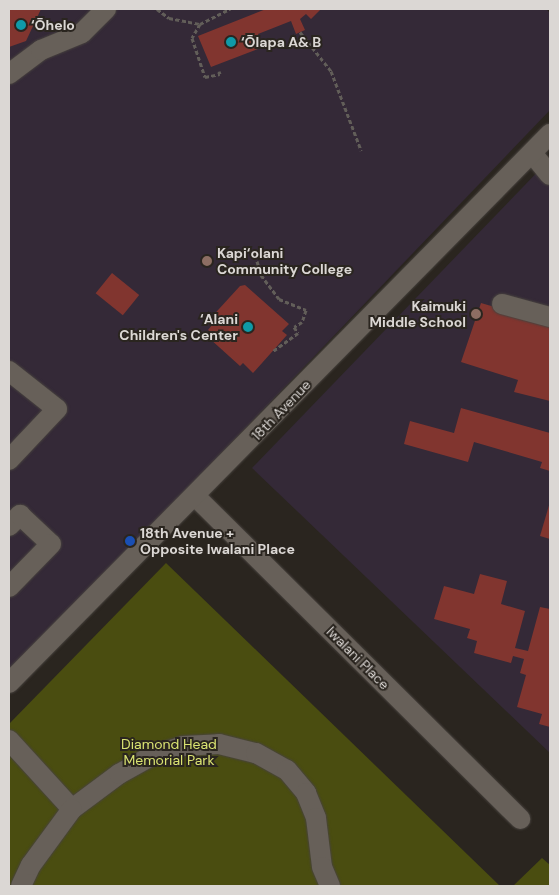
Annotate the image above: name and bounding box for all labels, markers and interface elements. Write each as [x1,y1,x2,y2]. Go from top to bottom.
place label: ‘Ōhelo [31,17,75,33]
marker: ‘Ōhelo [15,19,27,31]
place label: ‘Ōlapa A& B [241,34,321,50]
marker: ‘Ōlapa A& B [225,36,237,48]
place label: Kapi‘olani Community College [217,245,352,278]
marker: Kapi‘olani Community College [201,255,213,267]
place label: Kaimuki Middle School [370,298,466,331]
marker: Kaimuki Middle School [470,308,482,320]
place label: ‘Alani Children's Center [119,311,238,344]
marker: ‘Alani Children's Center [242,321,254,333]
street label: 18th Avenue [248,376,314,444]
place label: 18th Avenue + Opposite Iwalani Place [140,525,295,558]
marker: 18th Avenue + Opposite Iwalani Place [124,535,136,547]
street label: Iwalani Place [323,623,393,693]
park label: Diamond Head Memorial Park [121,736,217,769]

